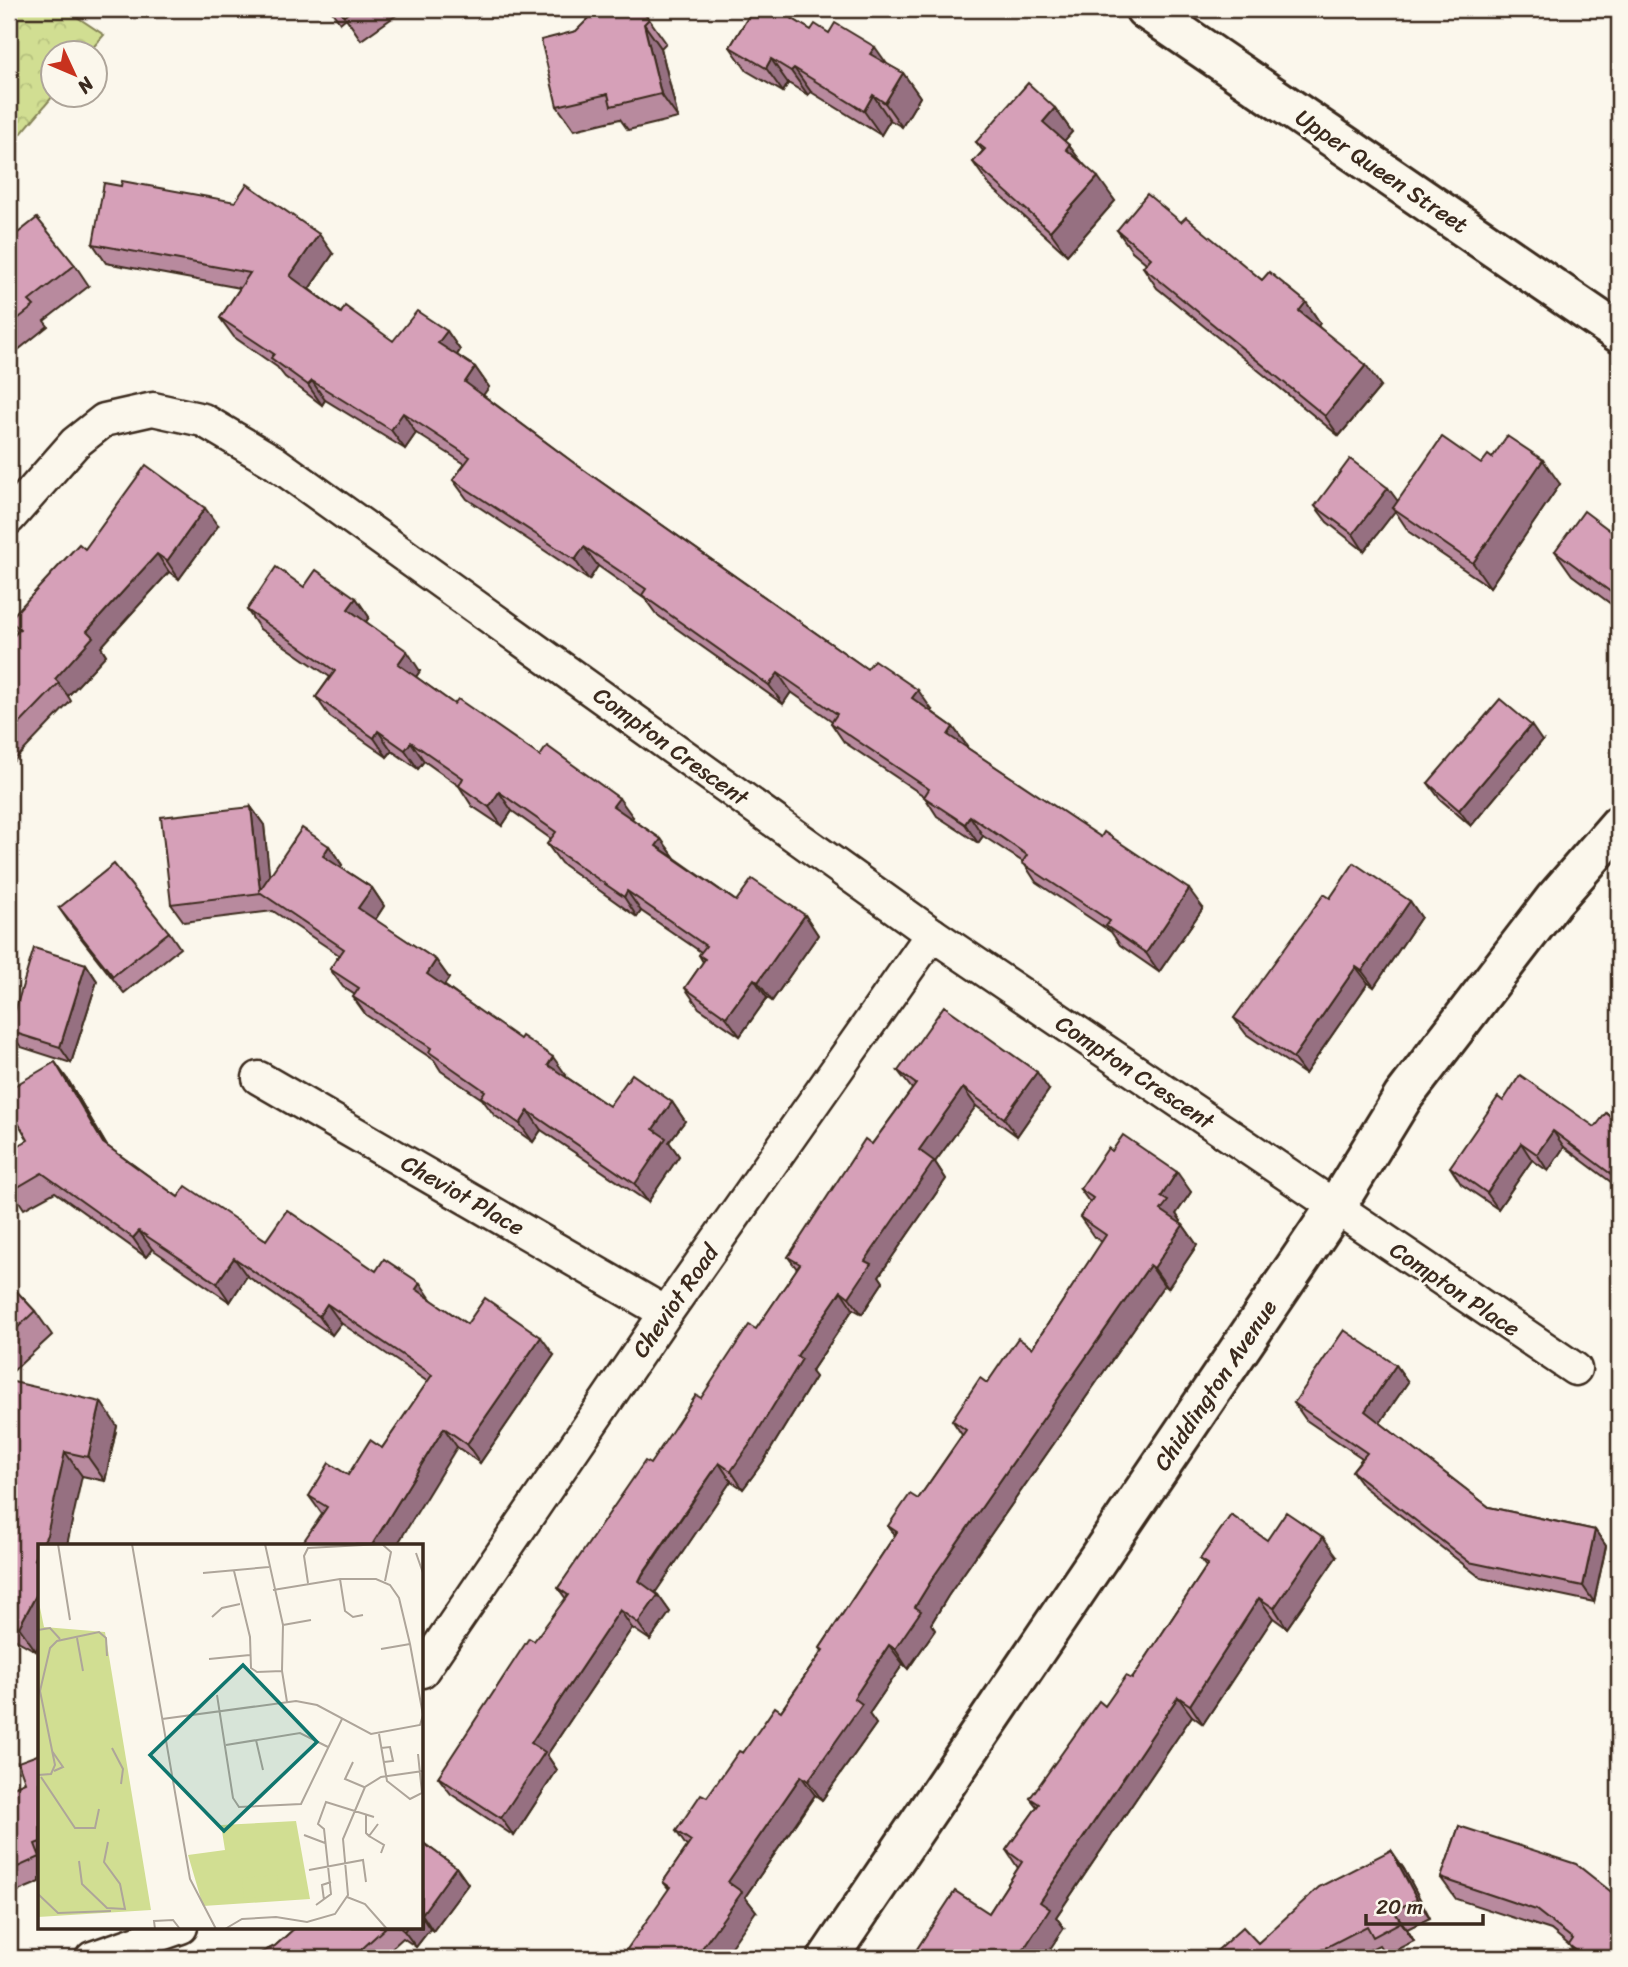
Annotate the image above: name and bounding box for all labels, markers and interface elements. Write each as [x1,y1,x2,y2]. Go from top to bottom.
north arrow [38,38,108,108]
text: N [69,69,103,102]
street label: Upper Queen Street [1286,98,1477,245]
street label: Compton Crescent [584,676,759,818]
street label: Compton Crescent [1047,1004,1224,1142]
street label: Cheviot Place [393,1143,533,1248]
street label: Compton Place [1381,1230,1529,1349]
street label: Cheviot Road [621,1234,731,1367]
street label: Chiddington Avenue [1143,1291,1288,1480]
inset map [38,1544,424,1928]
scale bar [1366,1883,1483,1927]
text: 20 m [1376,1888,1423,1926]

